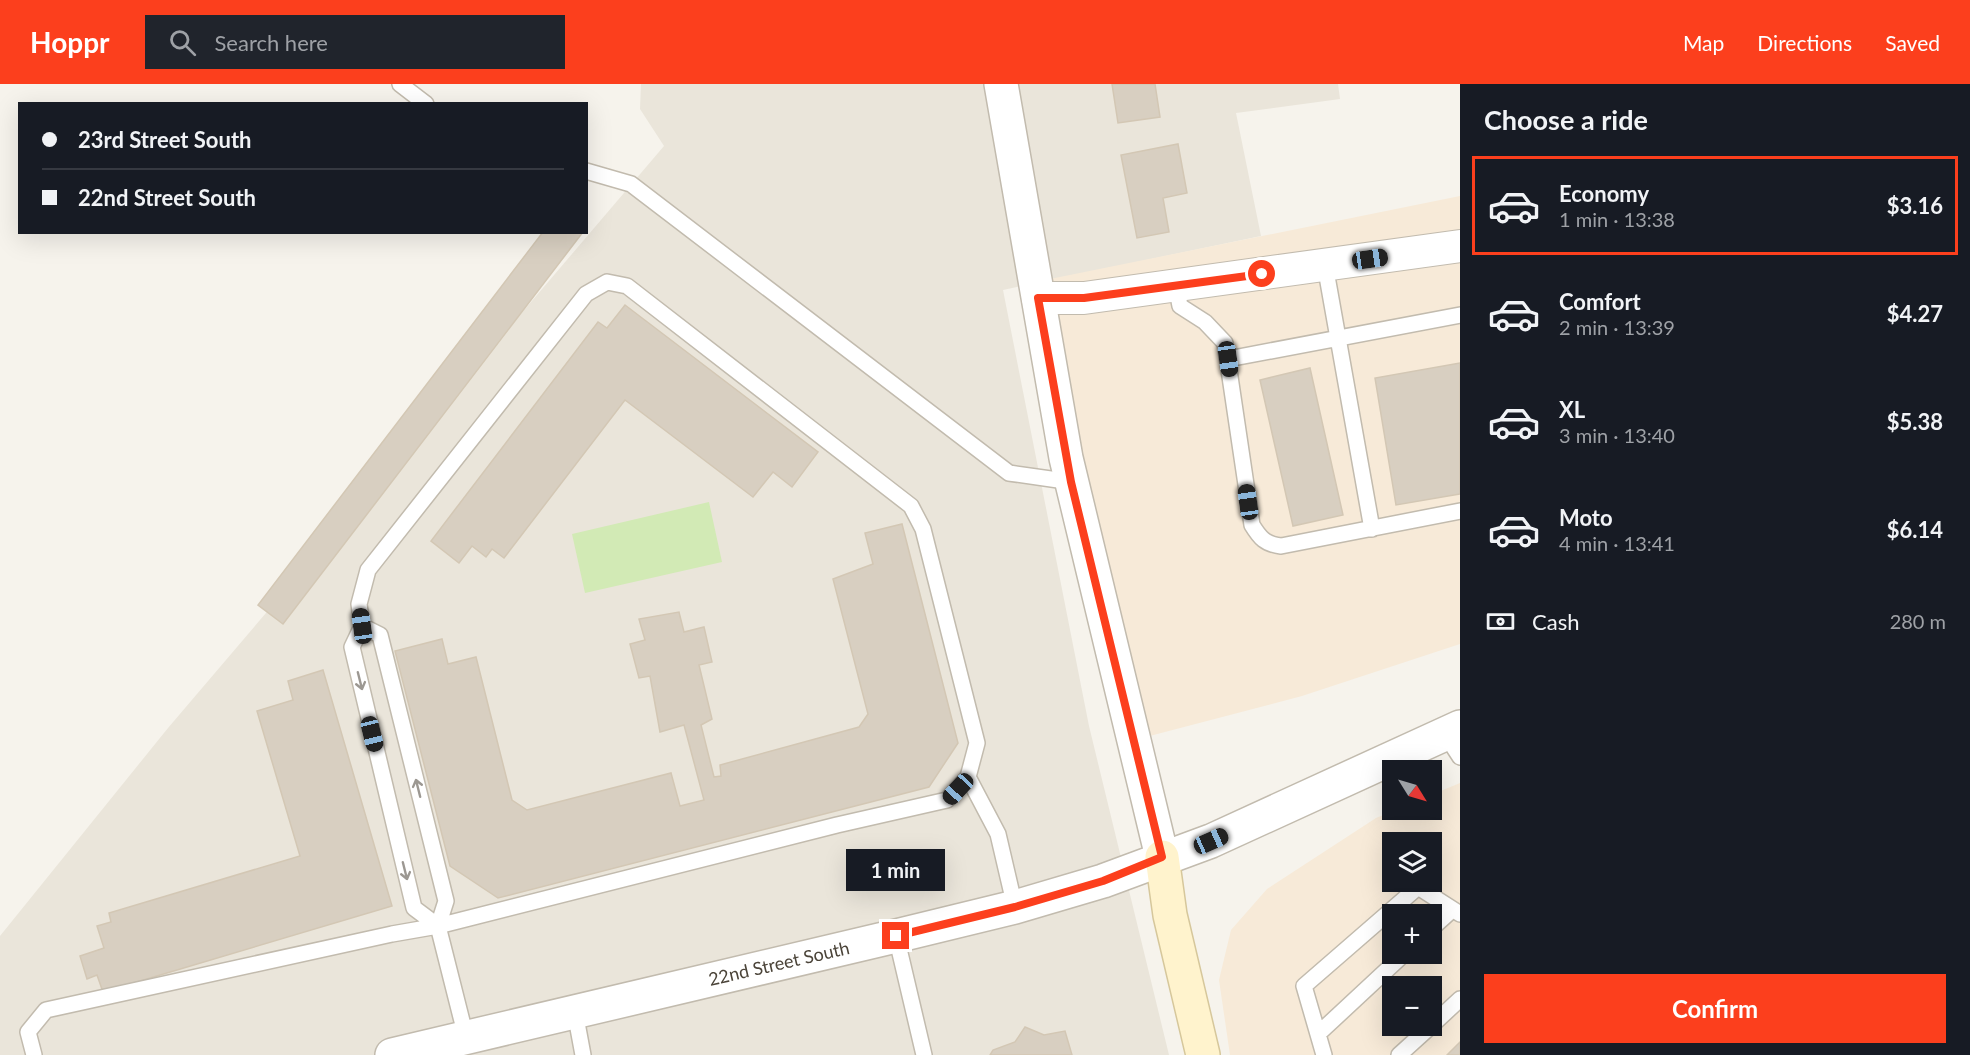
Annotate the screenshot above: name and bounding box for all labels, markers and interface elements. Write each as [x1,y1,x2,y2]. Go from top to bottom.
search box [145,15,565,69]
text: Hoppr [30,25,109,59]
icon: search [166,26,199,59]
text: Search here [214,29,328,56]
text: Map [1683,30,1724,55]
text: Directions [1757,30,1852,55]
text: Saved [1885,30,1940,55]
text: Choose a ride [1484,103,1648,136]
text: 23rd Street South [78,126,252,153]
icon: car [1487,179,1541,233]
text: Economy [1559,180,1649,207]
text: 22nd Street South [78,184,256,211]
text: $3.16 [1887,192,1943,219]
text: 1 min · 13:38 [1559,207,1675,231]
car [1351,248,1389,270]
route start [1248,260,1275,287]
icon: car [1487,287,1541,341]
text: Comfort [1559,288,1641,315]
text: $4.27 [1887,300,1943,327]
text: 2 min · 13:39 [1559,315,1675,339]
car [1217,340,1239,378]
icon: car [1487,395,1541,449]
text: XL [1559,396,1585,423]
text: $5.38 [1887,408,1943,435]
text: 3 min · 13:40 [1559,423,1675,447]
car [1237,483,1259,521]
icon: car [1487,503,1541,557]
text: Moto [1559,504,1613,531]
text: $6.14 [1887,516,1943,543]
text: 4 min · 13:41 [1559,531,1675,555]
icon: cash [1484,605,1517,638]
car [351,607,373,645]
text: Cash [1532,608,1579,635]
text: 280 m [1890,609,1946,633]
one-way arrow [354,671,366,690]
car [359,714,385,754]
north arrow [1382,760,1442,820]
map controls [1382,760,1442,1036]
car [939,770,977,808]
one-way arrow [411,779,423,798]
car [1191,825,1231,857]
button: layers [1382,832,1442,892]
callout: 1 min [846,849,946,891]
text: 1 min [871,858,920,882]
one-way arrow [400,861,412,880]
button: + [1382,904,1442,964]
route end [882,922,909,949]
street label: 22nd Street South [706,936,851,990]
button: Confirm [1484,974,1946,1043]
button: − [1382,976,1442,1036]

